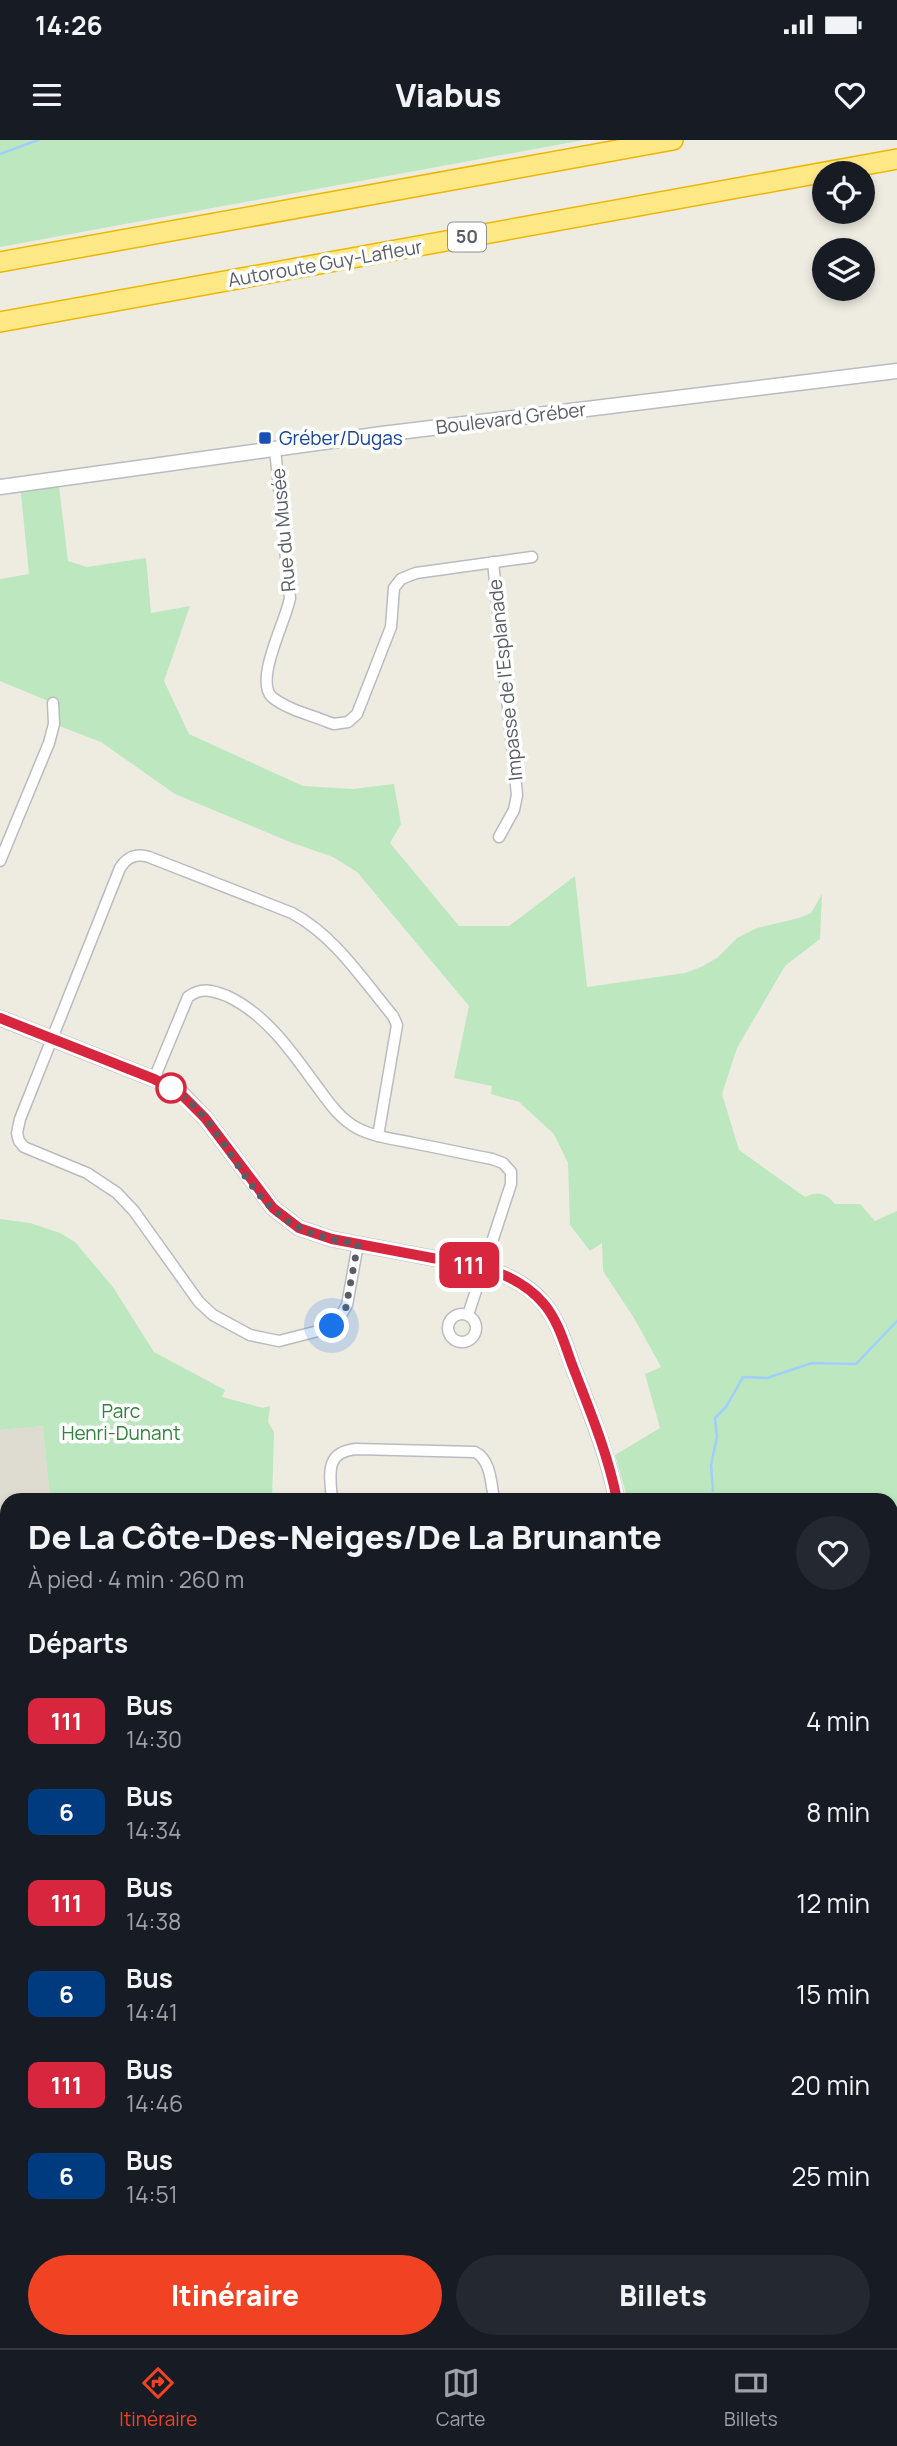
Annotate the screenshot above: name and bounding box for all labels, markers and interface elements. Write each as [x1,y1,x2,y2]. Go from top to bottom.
text: 14:26 [35,7,103,43]
text: Viabus [395,73,502,117]
icon: menu [28,76,66,114]
icon: heart [831,76,869,114]
map controls [812,161,875,301]
button: locate [812,161,875,224]
road number: 50 [448,222,486,252]
street label: Autoroute Guy-Lafleur [226,233,424,293]
button: layers [812,238,875,301]
street label: Boulevard Gréber [434,396,588,440]
place label: Gréber/Dugas [279,425,403,451]
marker: Gréber/Dugas [257,430,273,446]
street label: Rue du Musée [265,467,301,593]
street label: Impasse de l'Esplanade [481,578,529,782]
unlabelled marker [156,1073,186,1103]
line badge: 111 [429,1242,509,1288]
text: 111 [453,1248,485,1281]
your location [314,1308,349,1343]
park label: Parc Henri-Dunant [61,1398,181,1446]
text: De La Côte-Des-Neiges/De La Brunante [28,1514,662,1559]
button: heart [796,1516,870,1590]
text: À pied · 4 min · 260 m [28,1563,244,1595]
text: Départs [28,1625,128,1661]
text: Bus [126,1687,173,1723]
text: 4 min [806,1703,870,1739]
text: 111 [51,1704,82,1737]
text: 14:30 [126,1723,182,1755]
text: Bus [126,1778,173,1814]
text: 8 min [806,1794,870,1830]
text: 6 [59,1795,74,1828]
text: 14:34 [126,1814,182,1846]
text: Bus [126,1869,173,1905]
text: 12 min [796,1885,870,1921]
text: 111 [51,1886,82,1919]
text: 14:38 [126,1905,181,1937]
text: Bus [126,1960,173,1996]
text: 15 min [796,1976,870,2012]
text: 6 [59,1977,74,2010]
text: 14:41 [126,1996,178,2028]
text: Bus [126,2051,173,2087]
text: 20 min [791,2067,870,2103]
text: 111 [51,2068,82,2101]
text: 14:46 [126,2087,183,2119]
text: Bus [126,2142,173,2178]
text: 25 min [791,2158,870,2194]
text: 6 [59,2159,74,2192]
text: 14:51 [126,2178,178,2210]
button: Itinéraire [28,2255,442,2335]
button: Billets [456,2255,870,2335]
tab: Itinéraire [119,2364,197,2432]
tab: Carte [436,2364,485,2432]
tab: Billets [724,2364,778,2432]

